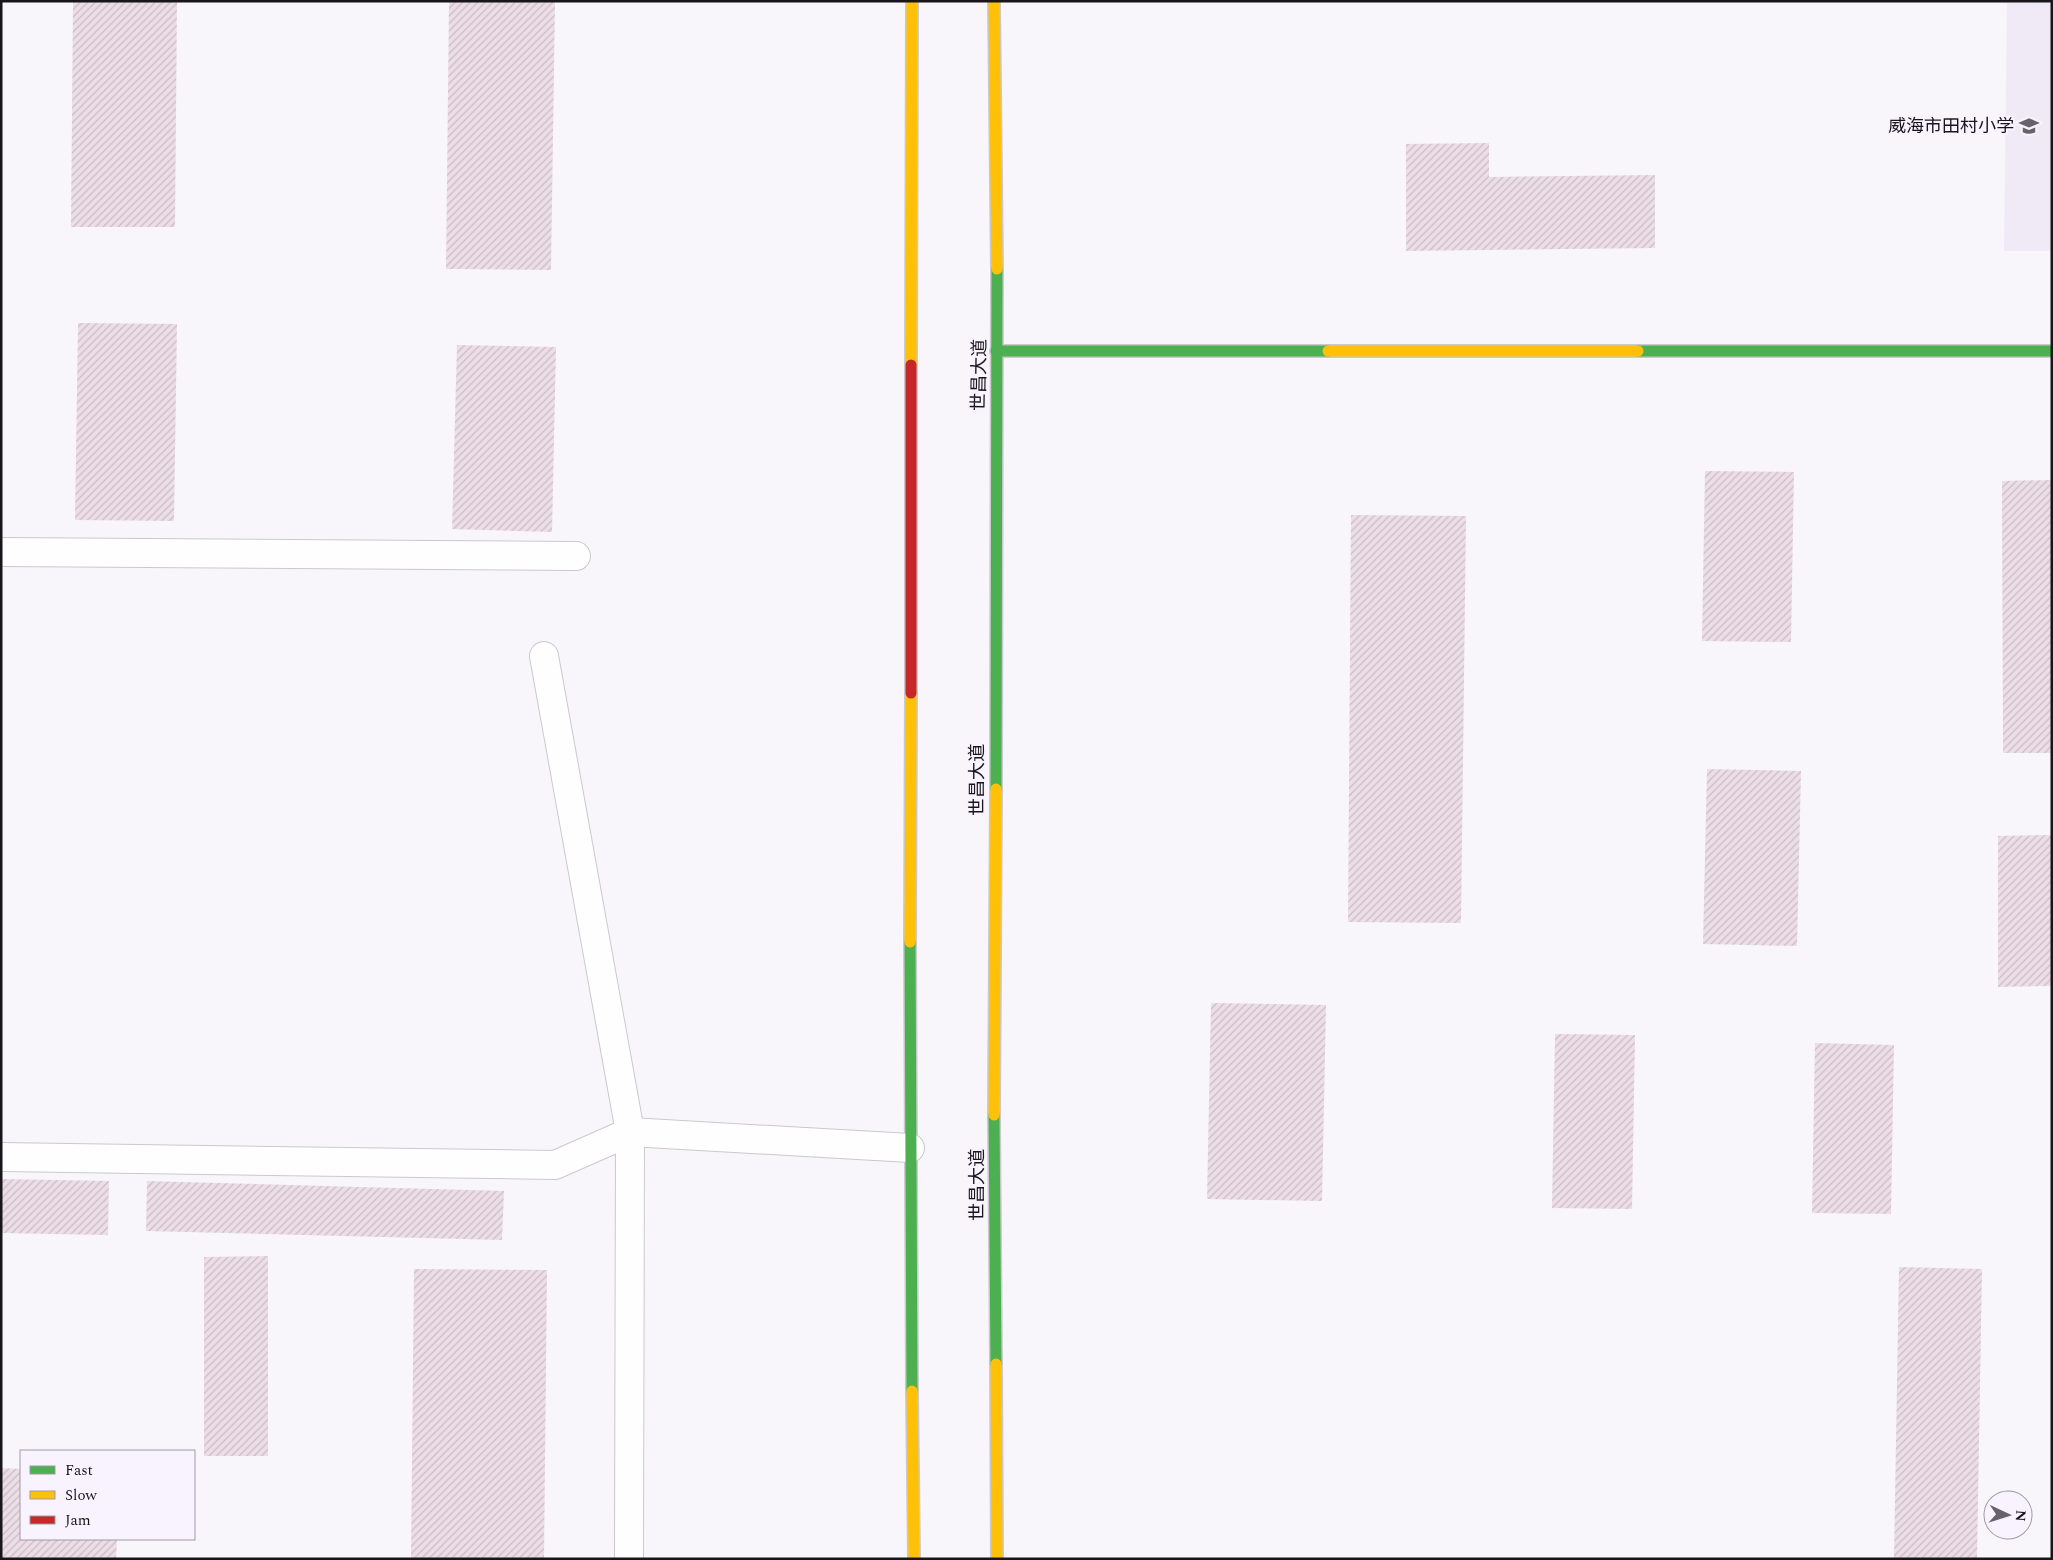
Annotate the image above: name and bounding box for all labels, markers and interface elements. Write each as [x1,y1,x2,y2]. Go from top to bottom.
place label: 威海市田村小学 [1888,113,2014,140]
school or university icon: 威海市田村小学 [2018,115,2040,137]
street label: 世昌大道 [965,339,994,411]
street label: 世昌大道 [964,744,991,816]
street label: 世昌大道 [964,1149,991,1221]
legend [20,1450,195,1540]
text: Fast [65,1459,93,1482]
text: Slow [65,1484,97,1507]
north arrow [1983,1490,2033,1540]
text: Jam [65,1509,91,1532]
text: N [2010,1509,2031,1522]

